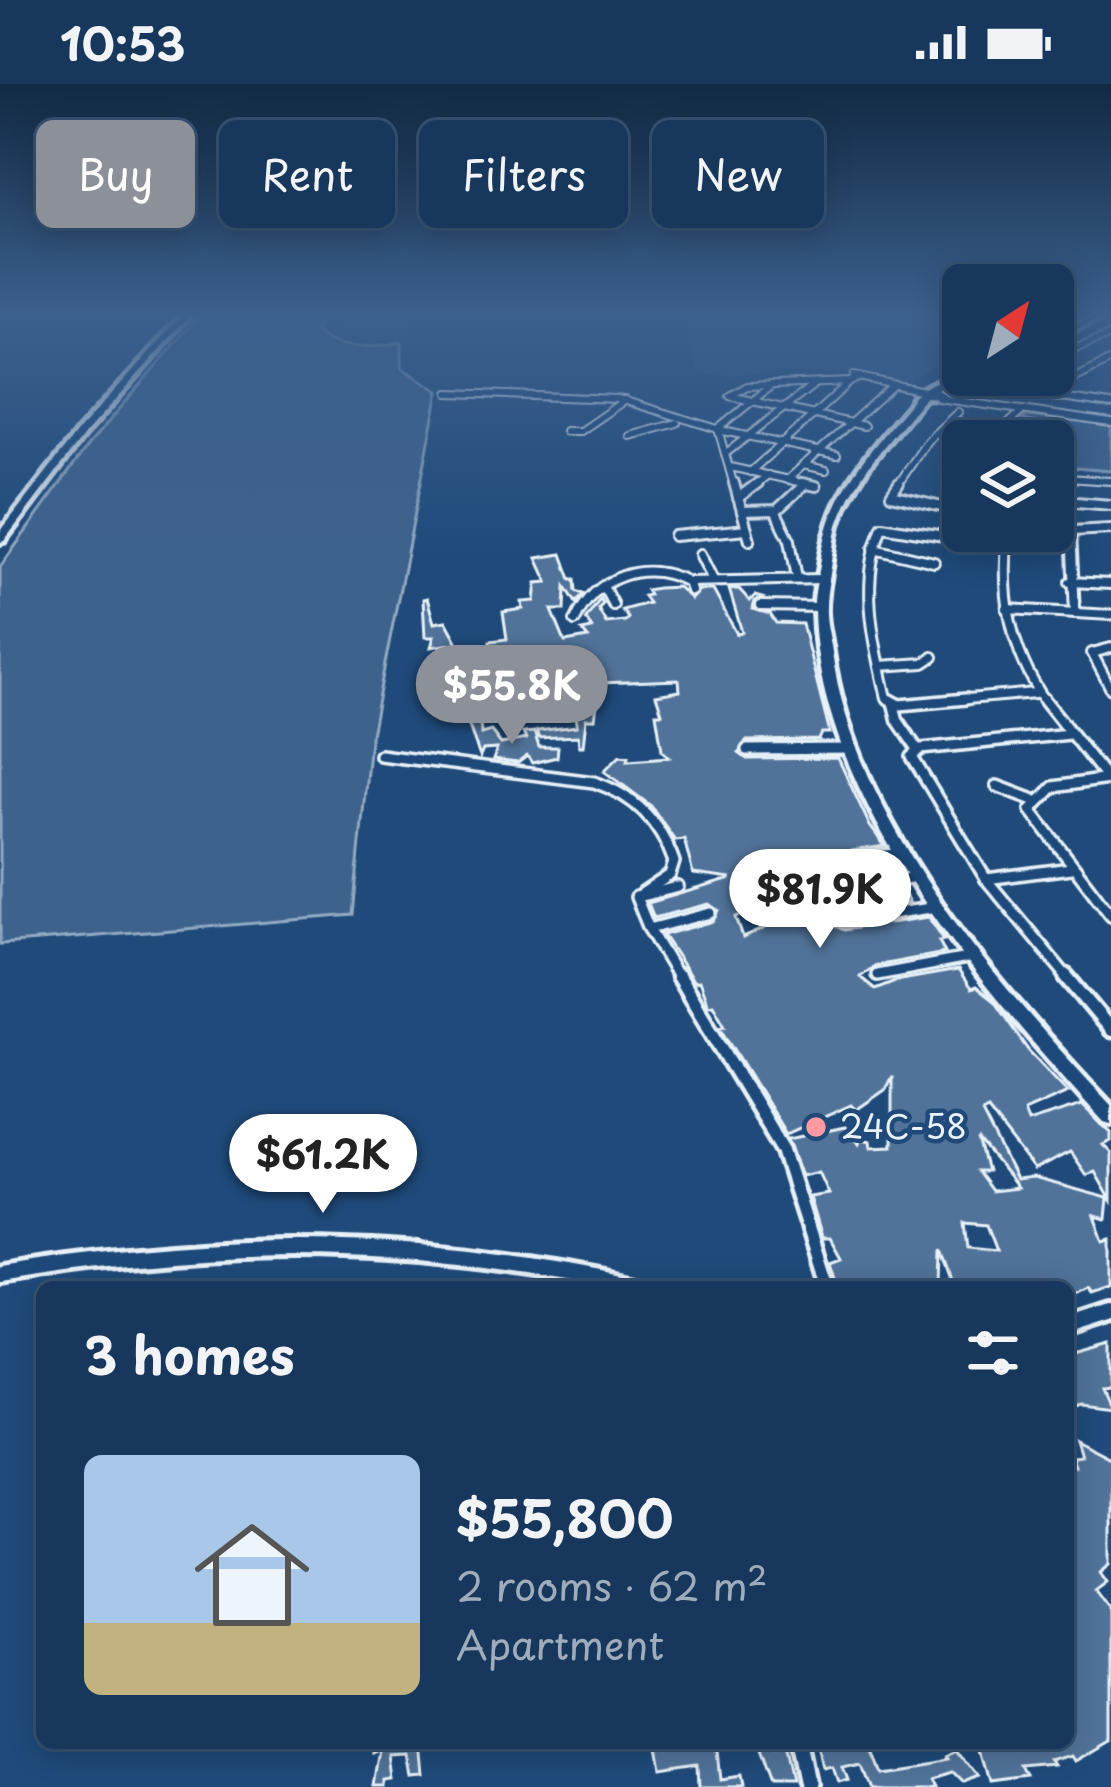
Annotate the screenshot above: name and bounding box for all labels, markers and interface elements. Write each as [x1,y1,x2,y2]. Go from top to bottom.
text: 10:53 [60,8,185,76]
chip: Buy [36,120,195,228]
chip: Rent [219,120,395,228]
chip: Filters [419,120,628,228]
chip: New [652,120,824,228]
north arrow [942,264,1074,396]
map controls [942,264,1074,552]
button: layers [942,420,1074,552]
pin: $55.8K [414,645,610,747]
text: $55.8K [443,654,581,713]
pin: $81.9K [722,849,918,951]
text: $81.9K [756,858,884,917]
place label: 24C-58 [840,1100,967,1150]
pin: $61.2K [225,1114,421,1216]
marker: 24C-58 [803,1114,829,1140]
text: $61.2K [256,1123,390,1182]
text: 3 homes [84,1315,295,1392]
icon: filters [960,1320,1026,1386]
text: $55,800 [456,1478,673,1555]
icon: home [180,1503,324,1647]
text: 2 rooms · 62 m² [456,1555,768,1614]
text: Apartment [456,1614,664,1673]

